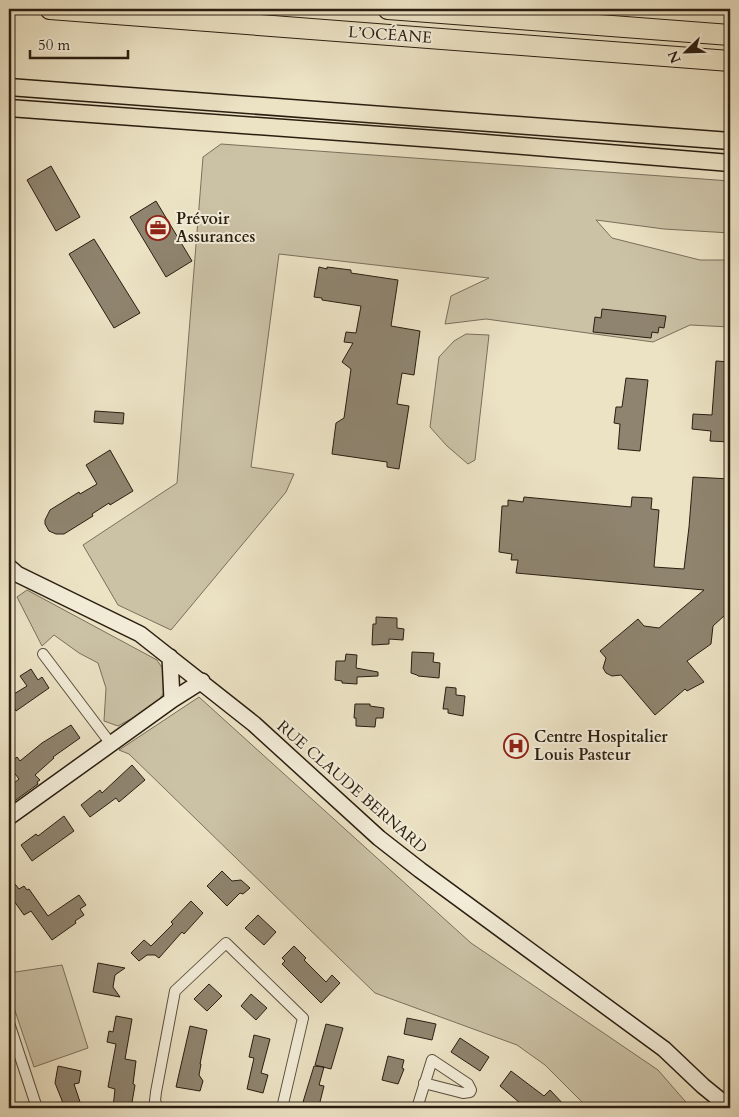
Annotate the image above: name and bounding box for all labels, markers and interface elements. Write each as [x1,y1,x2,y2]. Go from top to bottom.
street label: L’OCÉANE [347,21,433,49]
scale bar [30,28,128,60]
north arrow [662,28,712,78]
text: 50 m [38,35,70,55]
text: N [663,48,686,66]
place label: Prévoir Assurances [176,208,256,248]
office icon: Prévoir Assurances [145,215,171,241]
street label: RUE CLAUDE BERNARD [272,715,432,859]
place label: Centre Hospitalier Louis Pasteur [534,726,668,766]
hospital icon: Centre Hospitalier Louis Pasteur [503,733,529,759]

